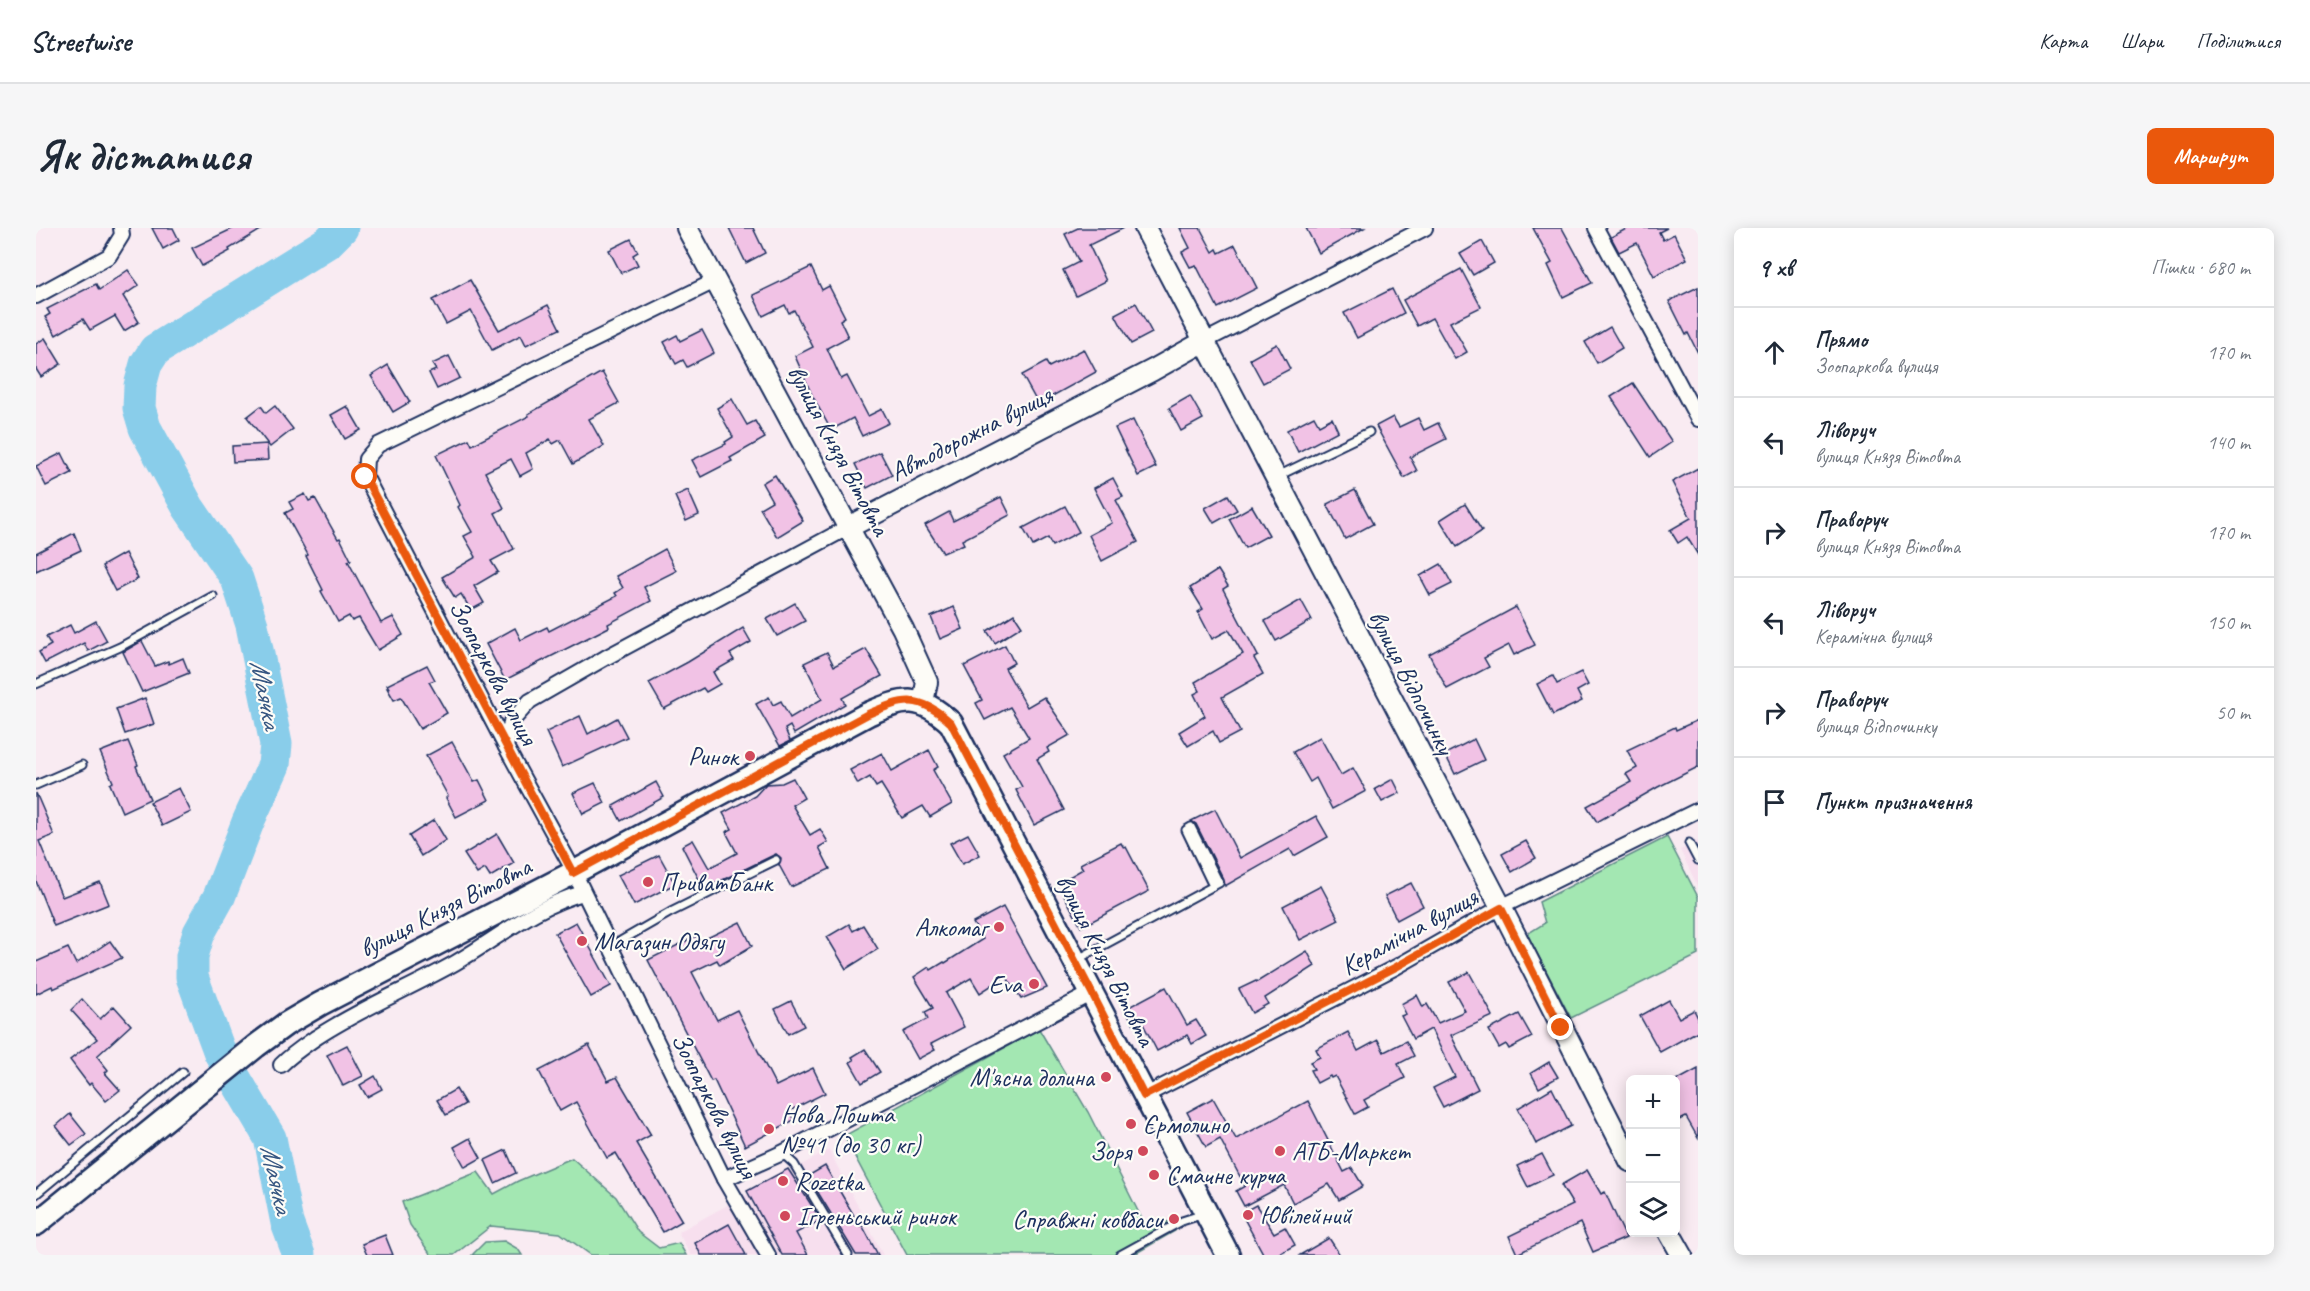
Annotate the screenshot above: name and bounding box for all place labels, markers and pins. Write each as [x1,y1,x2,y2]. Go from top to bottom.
place label: Ринок [688,740,740,773]
marker: Ринок [743,749,757,763]
place label: ПриватБанк [660,866,774,899]
marker: ПриватБанк [641,875,655,889]
place label: Алкомаг [915,911,991,944]
marker: Алкомаг [992,920,1006,934]
place label: Магазин Одягу [594,925,726,958]
marker: Магазин Одягу [575,934,589,948]
place label: Eva [989,968,1024,1001]
marker: Eva [1027,977,1041,991]
place label: М'ясна долина [970,1061,1096,1094]
marker: М'ясна долина [1099,1070,1113,1084]
place label: Нова Пошта №41 (до 30 кг) [781,1098,922,1161]
place label: Єрмолино [1143,1108,1231,1141]
marker: Єрмолино [1124,1117,1138,1131]
marker: Нова Пошта №41 (до 30 кг) [762,1122,776,1136]
place label: Зоря [1090,1135,1133,1168]
place label: АТБ-Маркет [1292,1135,1412,1168]
marker: Зоря [1136,1144,1150,1158]
marker: АТБ-Маркет [1273,1144,1287,1158]
place label: Смачне курча [1166,1159,1287,1192]
place label: Rozetka [795,1165,866,1198]
marker: Смачне курча [1147,1168,1161,1182]
marker: Rozetka [776,1174,790,1188]
place label: Ювілейний [1260,1199,1354,1232]
place label: Ігреньський ринок [797,1200,957,1233]
place label: Справжні ковбаси [1012,1203,1165,1236]
marker: Ювілейний [1241,1208,1255,1222]
marker: Ігреньський ринок [778,1209,792,1223]
marker: Справжні ковбаси [1167,1212,1181,1226]

